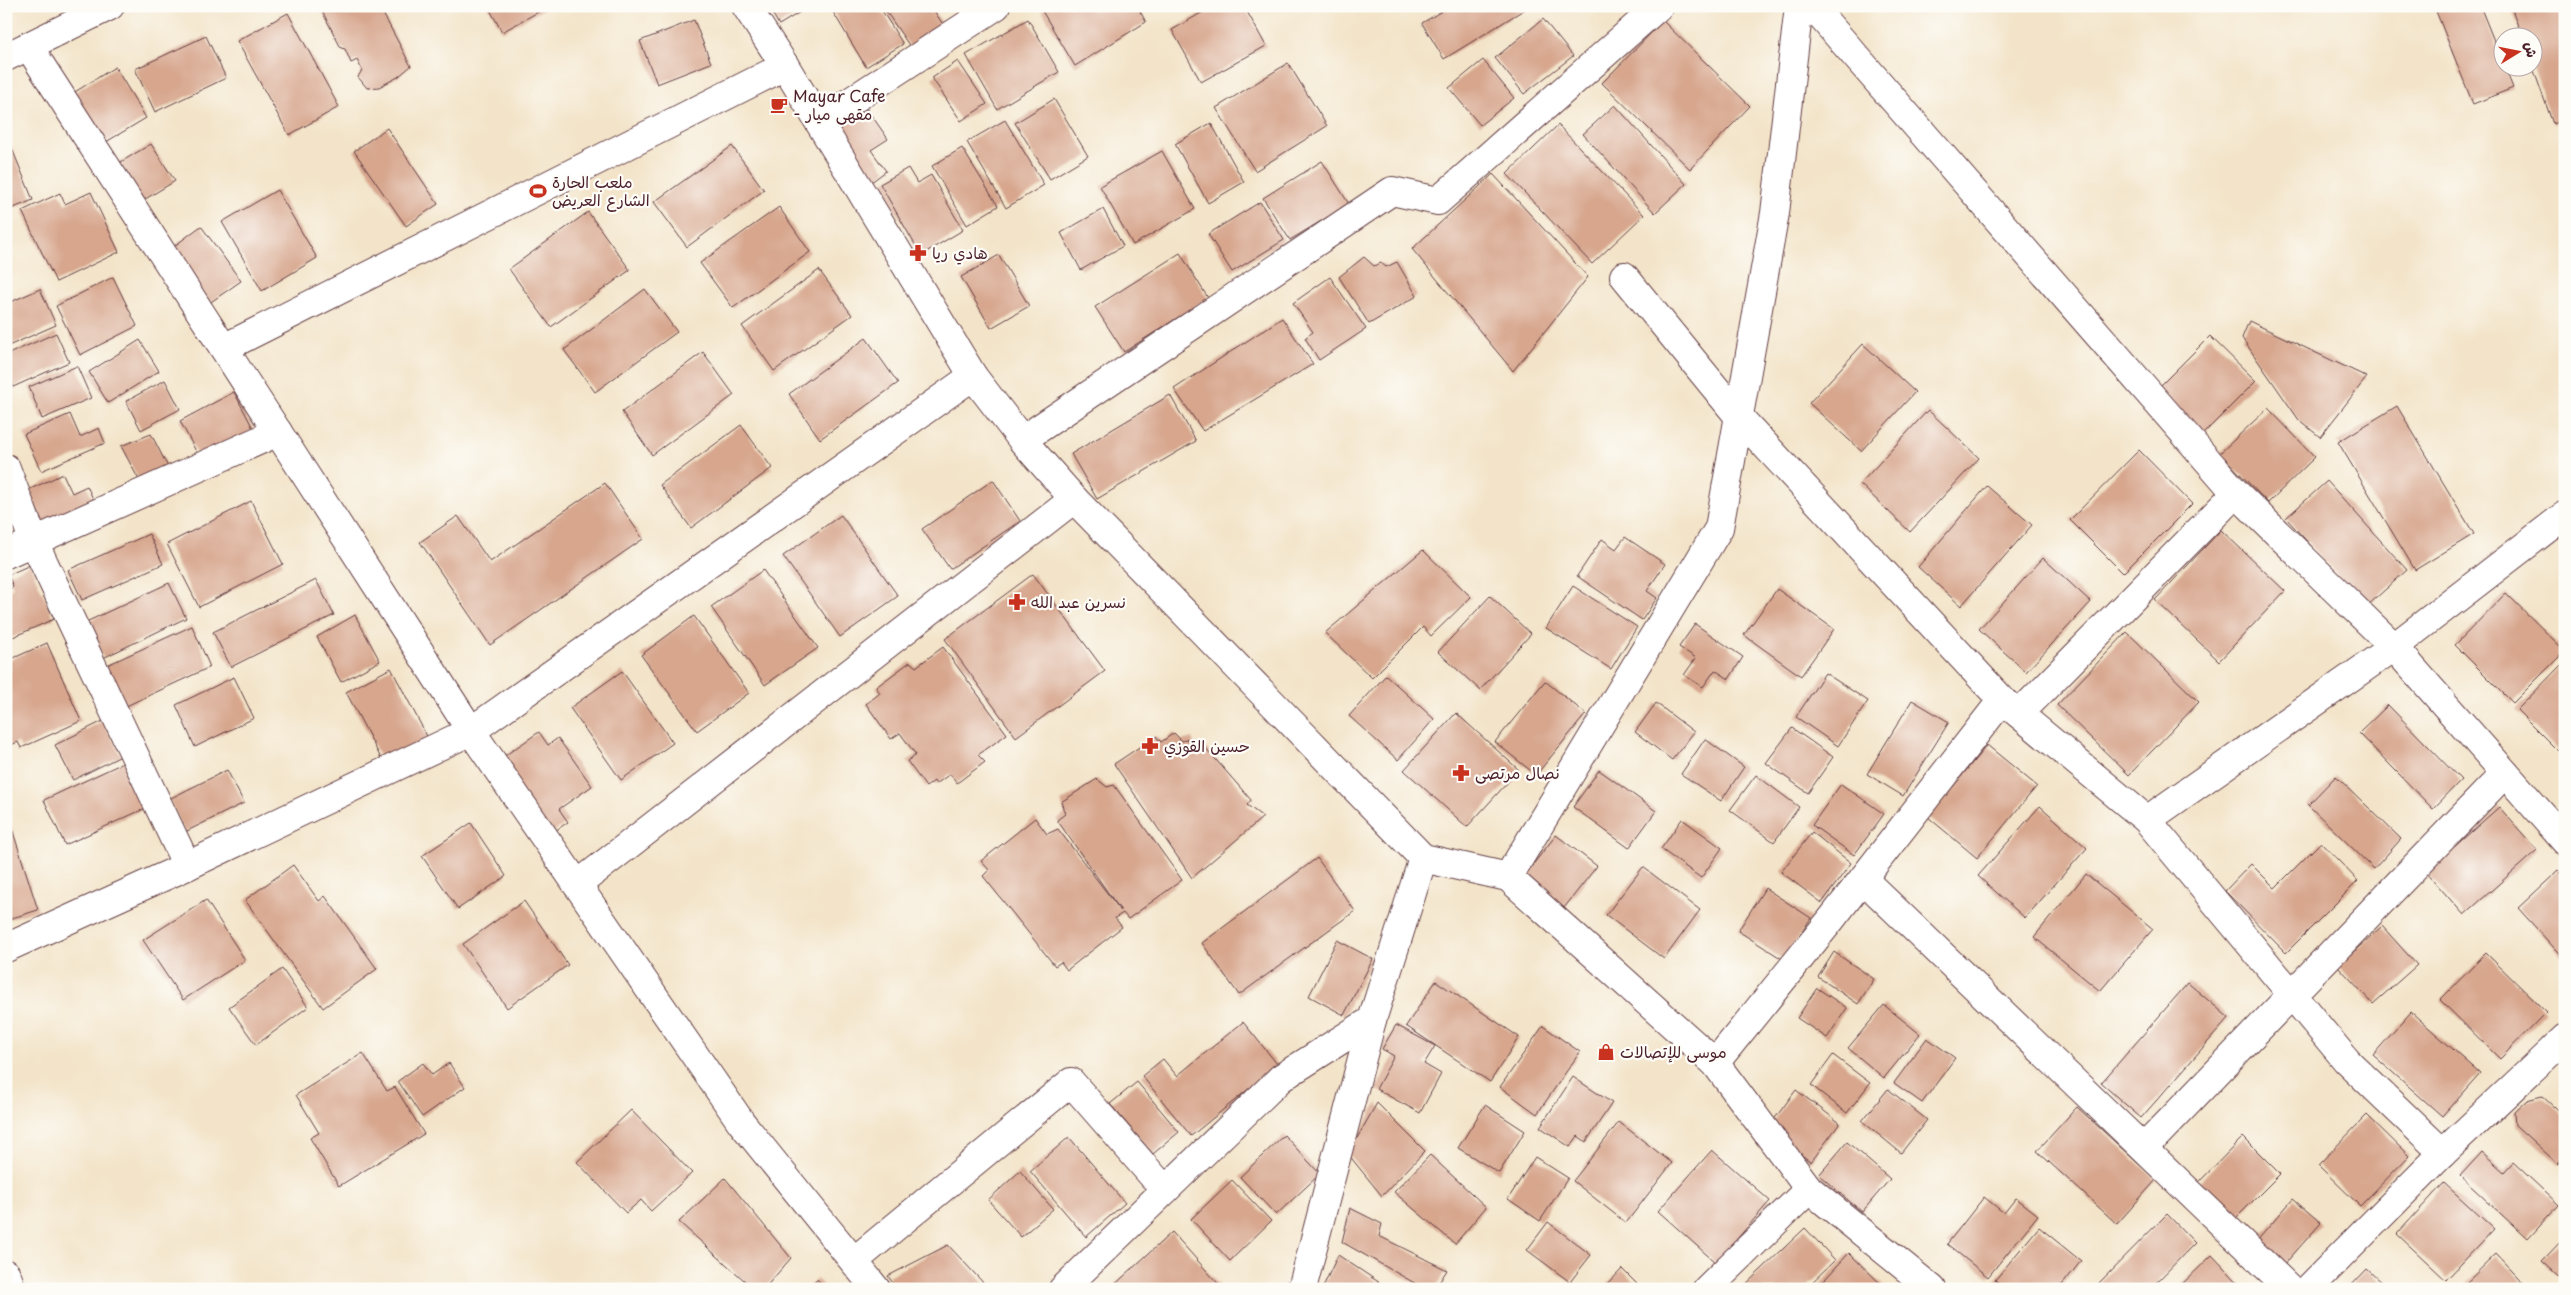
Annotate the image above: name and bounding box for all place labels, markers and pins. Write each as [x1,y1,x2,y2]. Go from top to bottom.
place label: Mayar Cafe - مقهى ميار [793,83,886,125]
cafe icon: Mayar Cafe - مقهى ميار [769,95,789,115]
place label: ملعب الحارة الشارع العريض [552,169,650,212]
sports icon: ملعب الحارة الشارع العريض [528,181,548,201]
place label: هادي ريا [932,240,988,265]
pharmacy icon: هادي ريا [908,243,928,263]
place label: نسرين عبد الله [1031,589,1126,613]
pharmacy icon: نسرين عبد الله [1007,592,1027,612]
place label: حسين القوزي [1164,733,1250,758]
pharmacy icon: حسين القوزي [1140,736,1160,756]
place label: نصال مرتصى [1475,760,1561,784]
pharmacy icon: نصال مرتصى [1451,763,1471,783]
place label: موسى للإتصالات [1620,1039,1727,1063]
shop icon: موسى للإتصالات [1596,1042,1616,1062]

